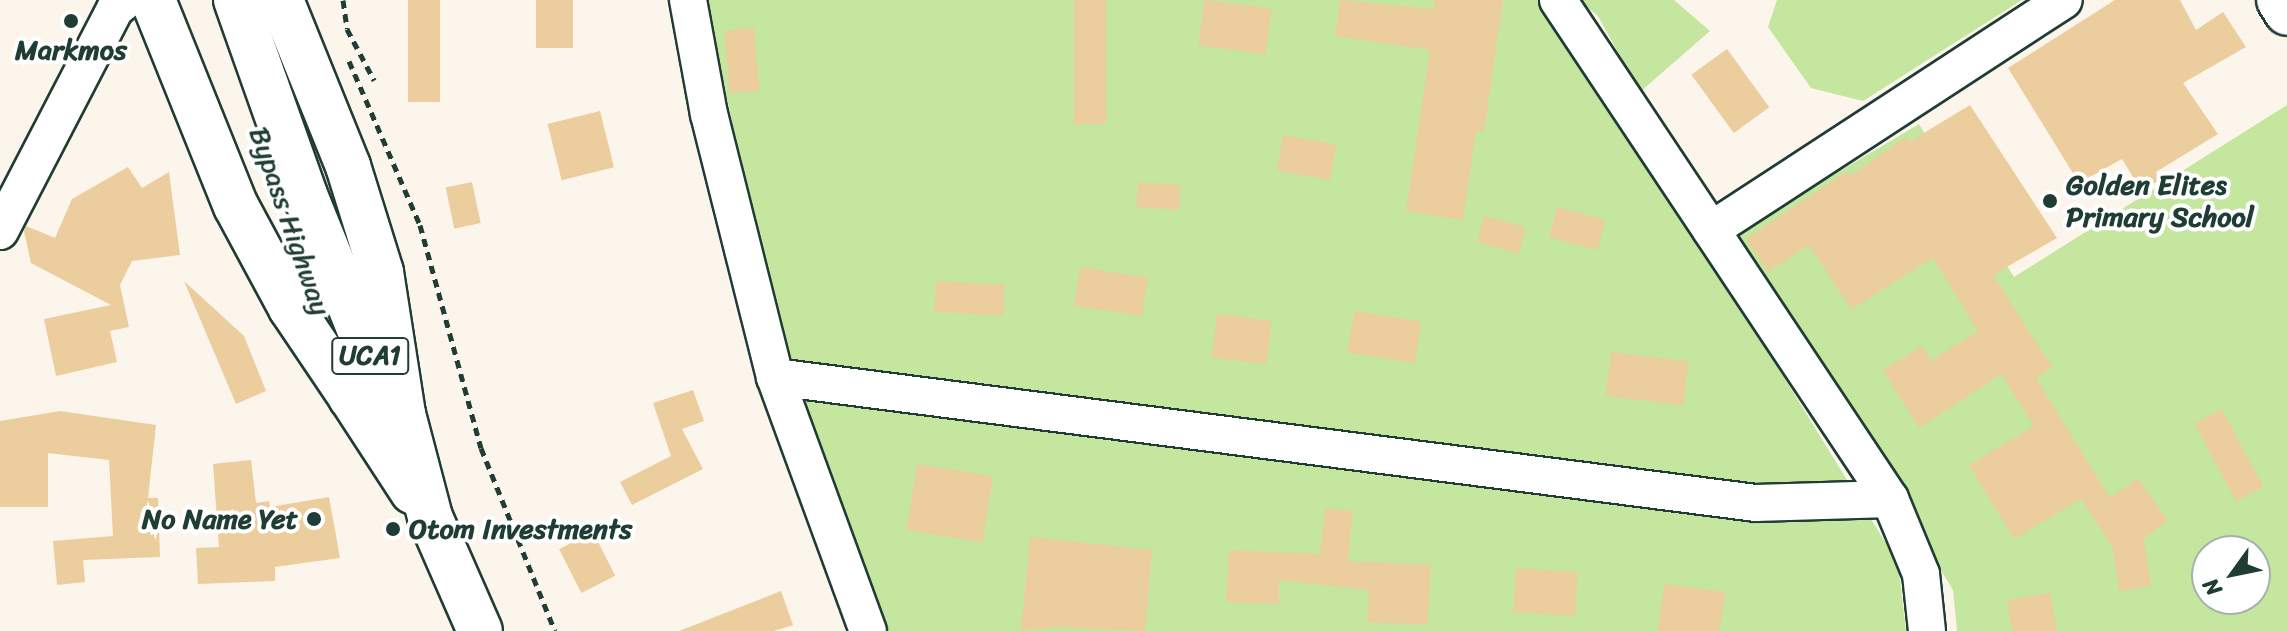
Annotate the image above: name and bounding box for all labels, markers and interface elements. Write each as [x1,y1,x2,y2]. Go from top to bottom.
marker: Markmos [62,12,80,30]
place label: Markmos [15,33,127,67]
street label: Bypass Highway [242,122,338,320]
place label: Golden Elites Primary School [2066,168,2254,234]
marker: Golden Elites Primary School [2041,192,2059,210]
road number: UCA1 [330,334,410,378]
place label: No Name Yet [141,502,298,536]
marker: No Name Yet [305,510,323,528]
place label: Otom Investments [409,512,636,546]
marker: Otom Investments [384,520,402,538]
north arrow [2191,535,2271,615]
text: N [2192,570,2233,604]

